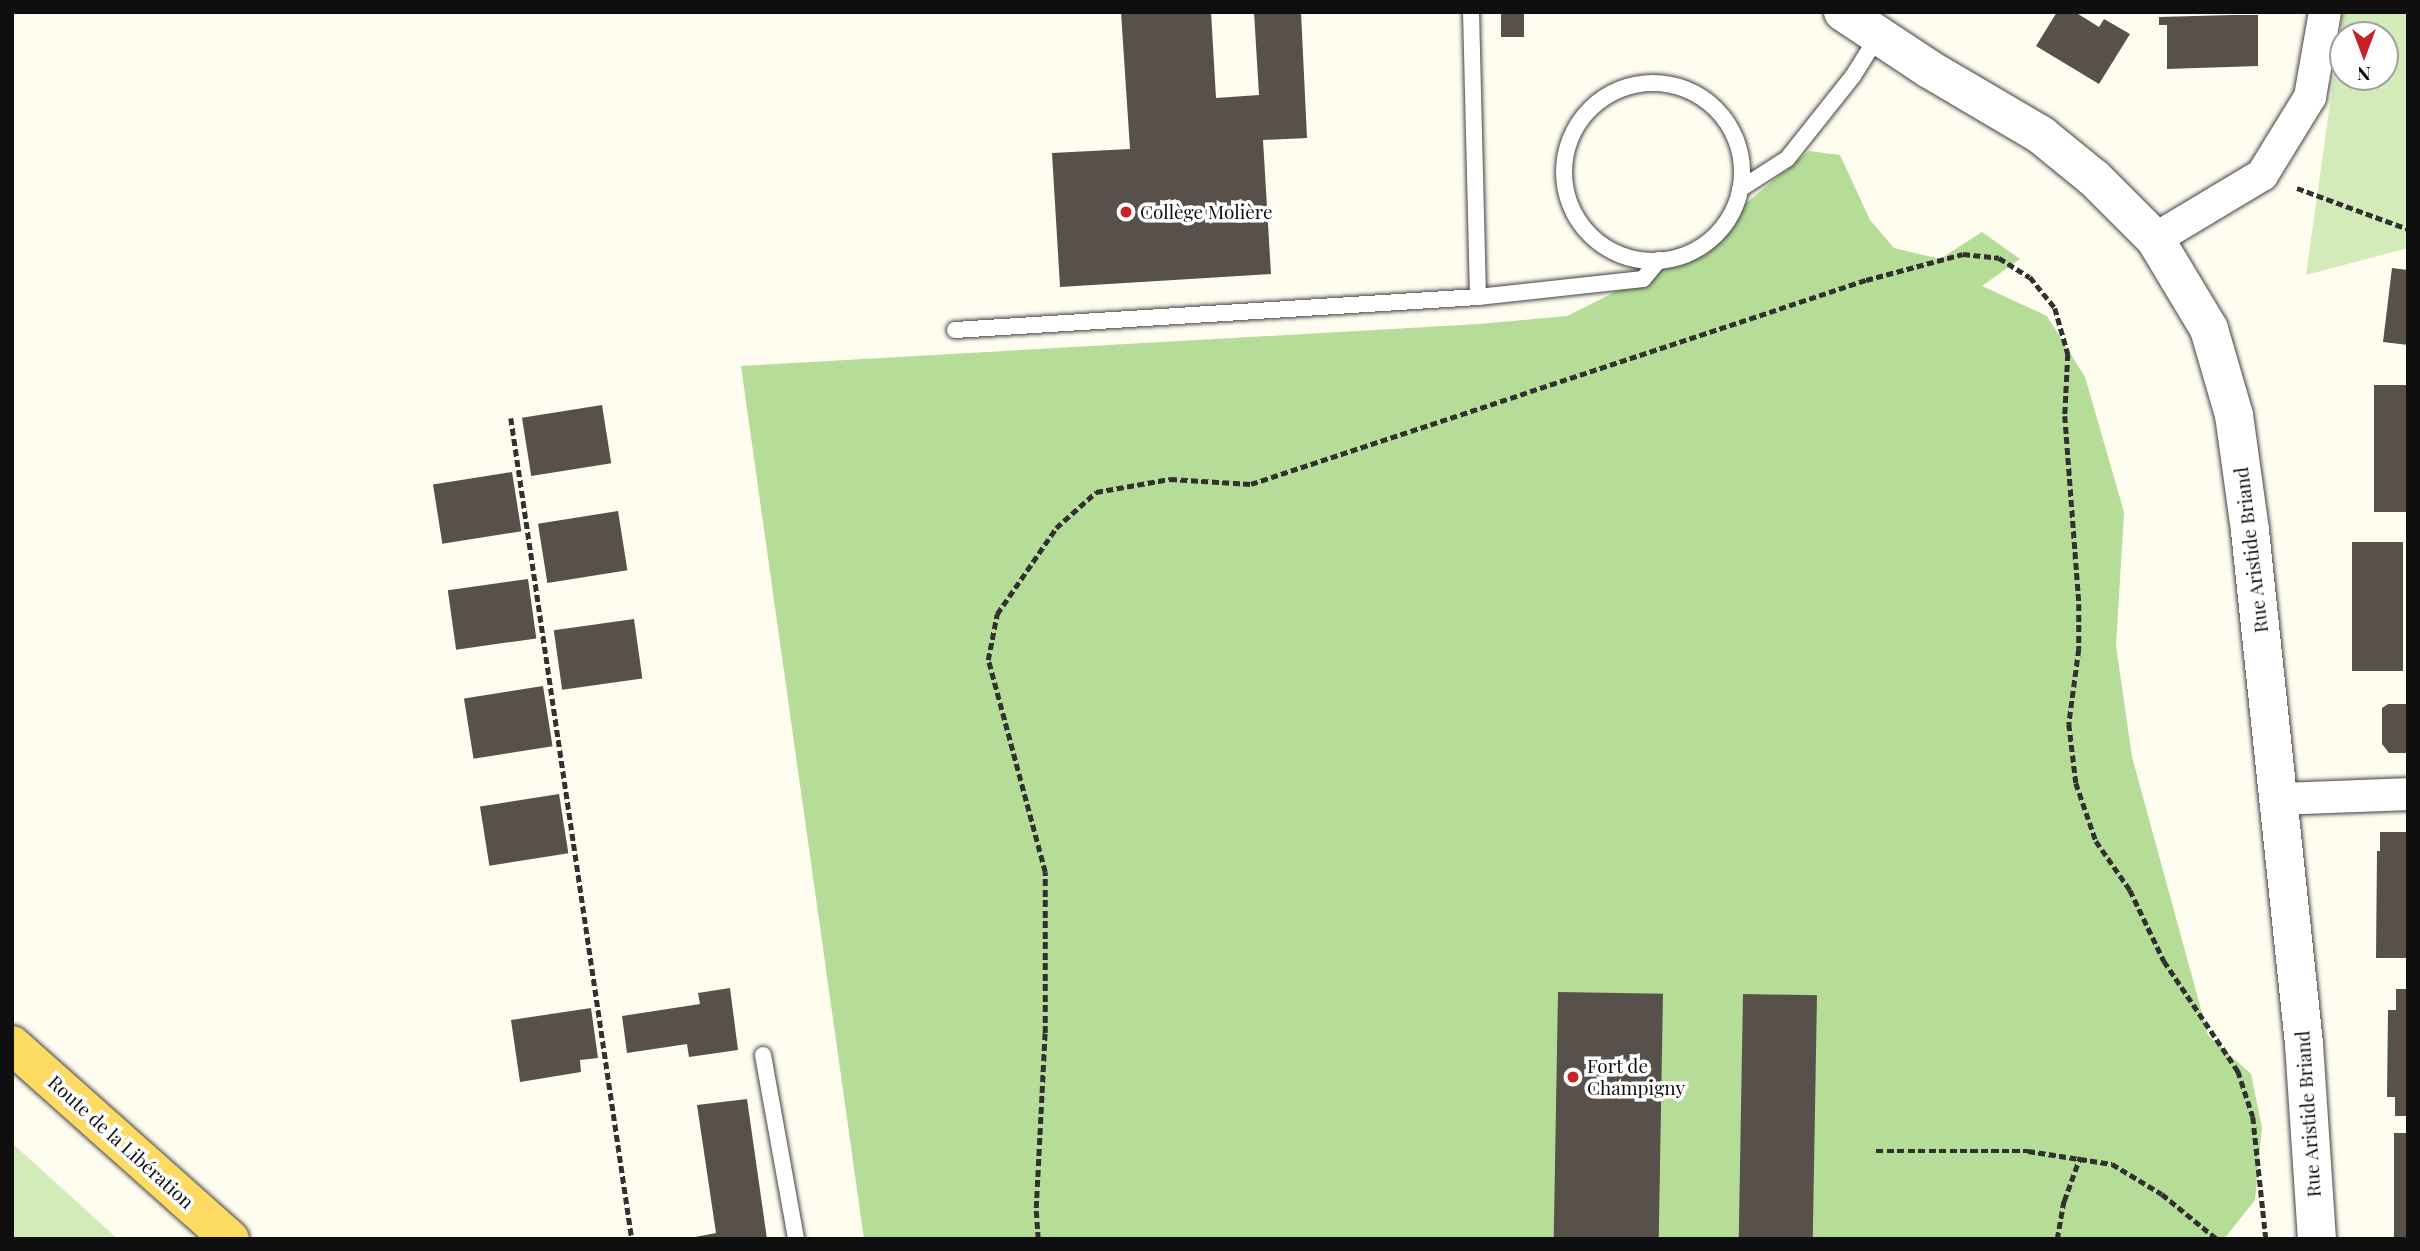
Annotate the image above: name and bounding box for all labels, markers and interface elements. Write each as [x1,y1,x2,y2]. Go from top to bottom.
north arrow [2329,21,2399,91]
text: N [2357,62,2371,88]
place label: Collège Molière [1140,201,1273,223]
marker: Collège Molière [1118,204,1134,220]
street label: Rue Aristide Briand [2229,466,2273,634]
street label: Rue Aristide Briand [2291,1030,2325,1198]
place label: Fort de Champigny [1587,1055,1685,1099]
marker: Fort de Champigny [1565,1069,1581,1085]
street label: Route de la Libération [43,1070,199,1214]

